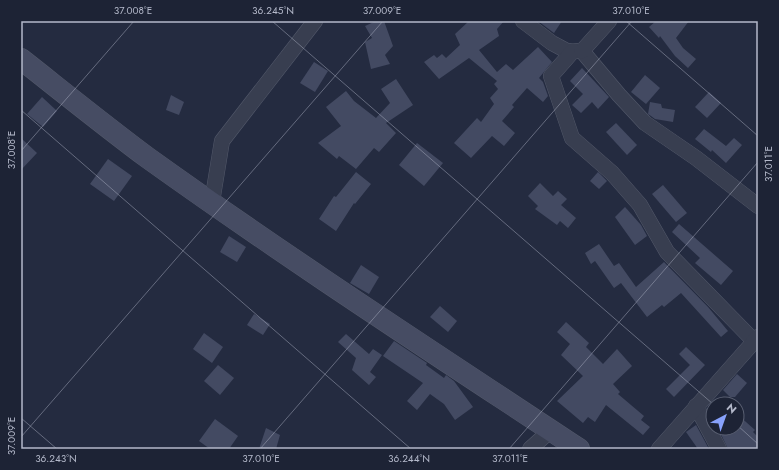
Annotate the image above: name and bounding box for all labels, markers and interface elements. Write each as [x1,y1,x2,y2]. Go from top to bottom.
text: 37.008°E [114,3,152,18]
text: 36.245°N [252,3,294,18]
text: 37.009°E [363,3,401,18]
text: 37.010°E [612,3,650,18]
text: 37.008°E [4,131,19,169]
text: 37.011°E [761,146,776,182]
north arrow [705,396,745,436]
text: N [723,400,740,417]
text: 37.009°E [4,417,19,455]
text: 36.243°N [35,451,77,466]
text: 37.010°E [242,451,280,466]
text: 36.244°N [388,451,430,466]
text: 37.011°E [492,451,528,466]

